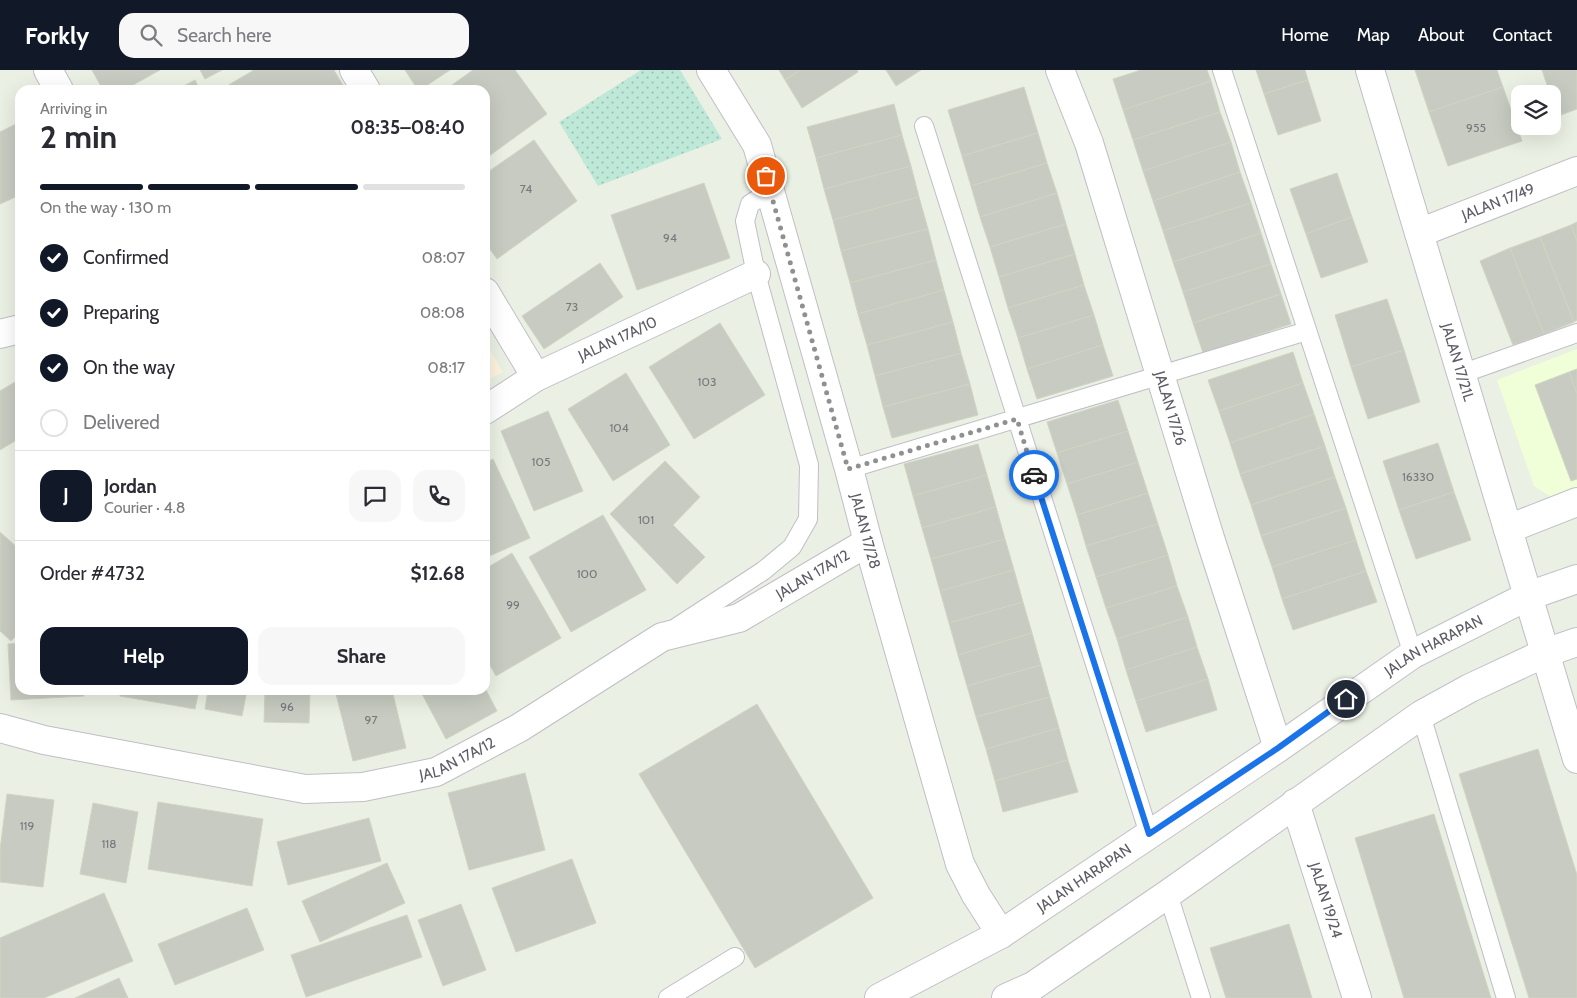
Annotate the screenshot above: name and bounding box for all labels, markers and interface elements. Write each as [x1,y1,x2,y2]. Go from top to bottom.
search box [119,13,469,58]
text: Forkly [25,21,89,50]
icon: search [137,21,165,49]
text: Search here [177,24,272,47]
text: Home [1281,24,1329,46]
text: Map [1357,24,1390,46]
text: About [1418,24,1464,46]
text: Contact [1492,24,1552,46]
map controls [1511,85,1561,135]
button: layers [1511,85,1561,135]
text: Arriving in [40,99,107,118]
text: 08:35–08:40 [351,116,465,139]
text: 2 min [40,117,117,156]
house number: 955 [1466,120,1486,135]
pin [745,155,787,197]
icon: bag [752,162,780,190]
street label: JALAN 17/49 [1458,180,1537,225]
house number: 74 [520,181,532,196]
text: On the way · 130 m [40,198,171,217]
house number: 94 [663,230,677,245]
icon: check [40,244,68,272]
text: Confirmed [83,246,169,269]
text: 08:07 [422,248,465,267]
icon: check [40,299,68,327]
house number: 73 [566,299,578,314]
text: Preparing [83,301,159,324]
text: 08:08 [420,303,465,322]
street label: JALAN 17A/10 [575,313,660,365]
street label: JALAN 17/21L [1437,320,1478,404]
icon: check [40,354,68,382]
text: On the way [83,356,175,379]
text: 08:17 [428,358,465,377]
street label: JALAN 17/26 [1150,368,1190,448]
house number: 103 [698,374,716,389]
text: Delivered [83,411,160,434]
house number: 104 [609,420,629,435]
courier [1009,450,1059,500]
house number: 105 [532,454,550,469]
icon: car [1020,461,1048,489]
house number: 16330 [1402,469,1434,484]
button: chat [349,470,401,522]
button: phone [413,470,465,522]
text: Jordan [104,475,157,498]
text: J [63,484,69,507]
street label: JALAN 17/28 [846,491,884,571]
text: Courier · 4.8 [104,498,186,517]
house number: 101 [638,512,654,527]
street label: JALAN 17A/12 [772,546,853,604]
text: Order #4732 [40,562,145,585]
text: $12.68 [411,562,465,585]
house number: 100 [577,566,597,581]
house number: 99 [506,597,520,612]
street label: JALAN HARAPAN [1380,611,1486,681]
button: Help [40,627,248,685]
button: Share [258,627,465,685]
pin [1325,678,1367,720]
icon: home [1332,685,1360,713]
house number: 96 [280,699,294,714]
house number: 97 [365,712,377,727]
street label: JALAN 17A/12 [417,733,498,784]
house number: 119 [20,818,35,833]
house number: 118 [101,836,117,851]
street label: JALAN HARAPAN [1033,840,1135,917]
street label: JALAN 19/24 [1305,859,1346,940]

